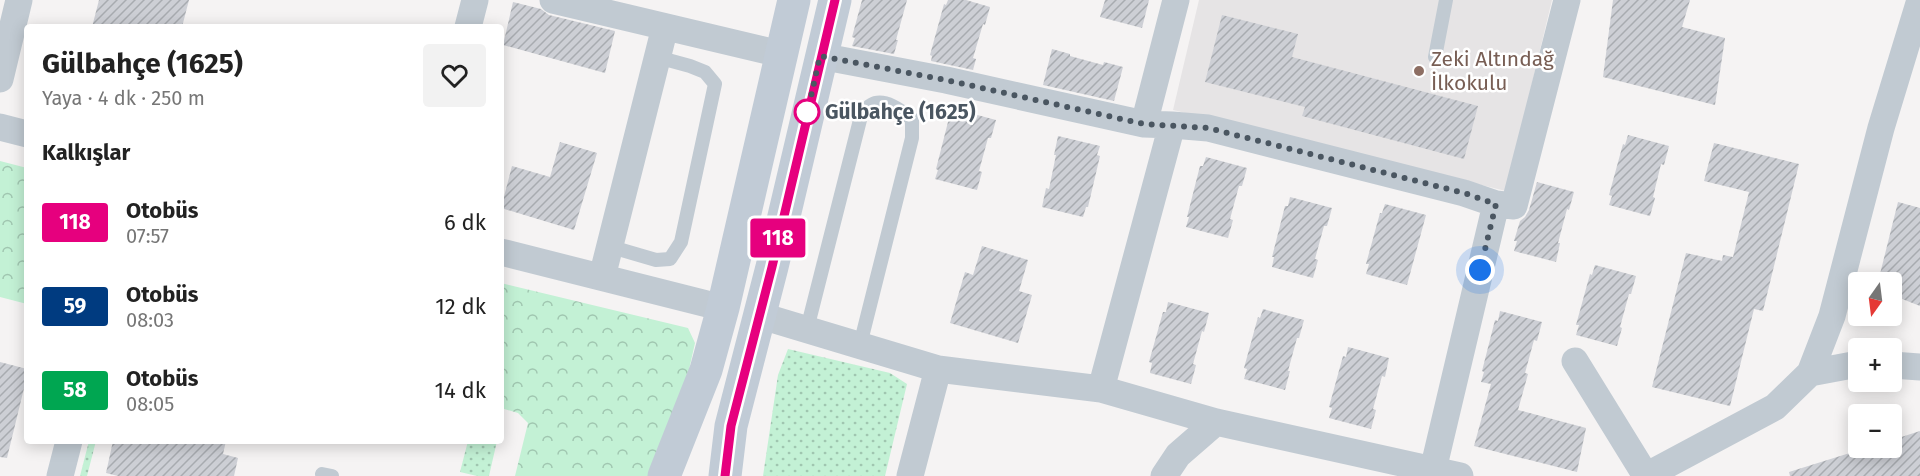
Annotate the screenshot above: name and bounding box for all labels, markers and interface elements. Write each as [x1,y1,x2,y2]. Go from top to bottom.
button: heart [423,44,486,107]
place label: Zeki Altındağ İlkokulu [1431,46,1554,96]
text: Gülbahçe (1625) [42,47,243,80]
marker: Zeki Altındağ İlkokulu [1412,64,1426,78]
text: Yaya · 4 dk · 250 m [42,86,205,110]
marker: Gülbahçe (1625) [794,99,820,125]
place label: Gülbahçe (1625) [825,99,976,125]
text: Kalkışlar [42,139,130,166]
text: Otobüs [126,197,199,224]
text: 118 [59,209,91,235]
text: 6 dk [444,209,486,236]
line badge: 118 [744,218,812,258]
text: 07:57 [126,224,169,248]
text: 118 [762,225,794,251]
your location [1465,255,1495,285]
north arrow [1848,272,1902,326]
map controls [1848,272,1902,458]
text: Otobüs [126,281,199,308]
text: 59 [64,293,86,319]
text: 12 dk [435,293,486,320]
text: 08:03 [126,308,174,332]
button: + [1848,338,1902,392]
text: Otobüs [126,365,199,392]
text: 58 [63,377,87,403]
text: 14 dk [435,377,486,404]
text: 08:05 [126,392,174,416]
button: − [1848,404,1902,458]

